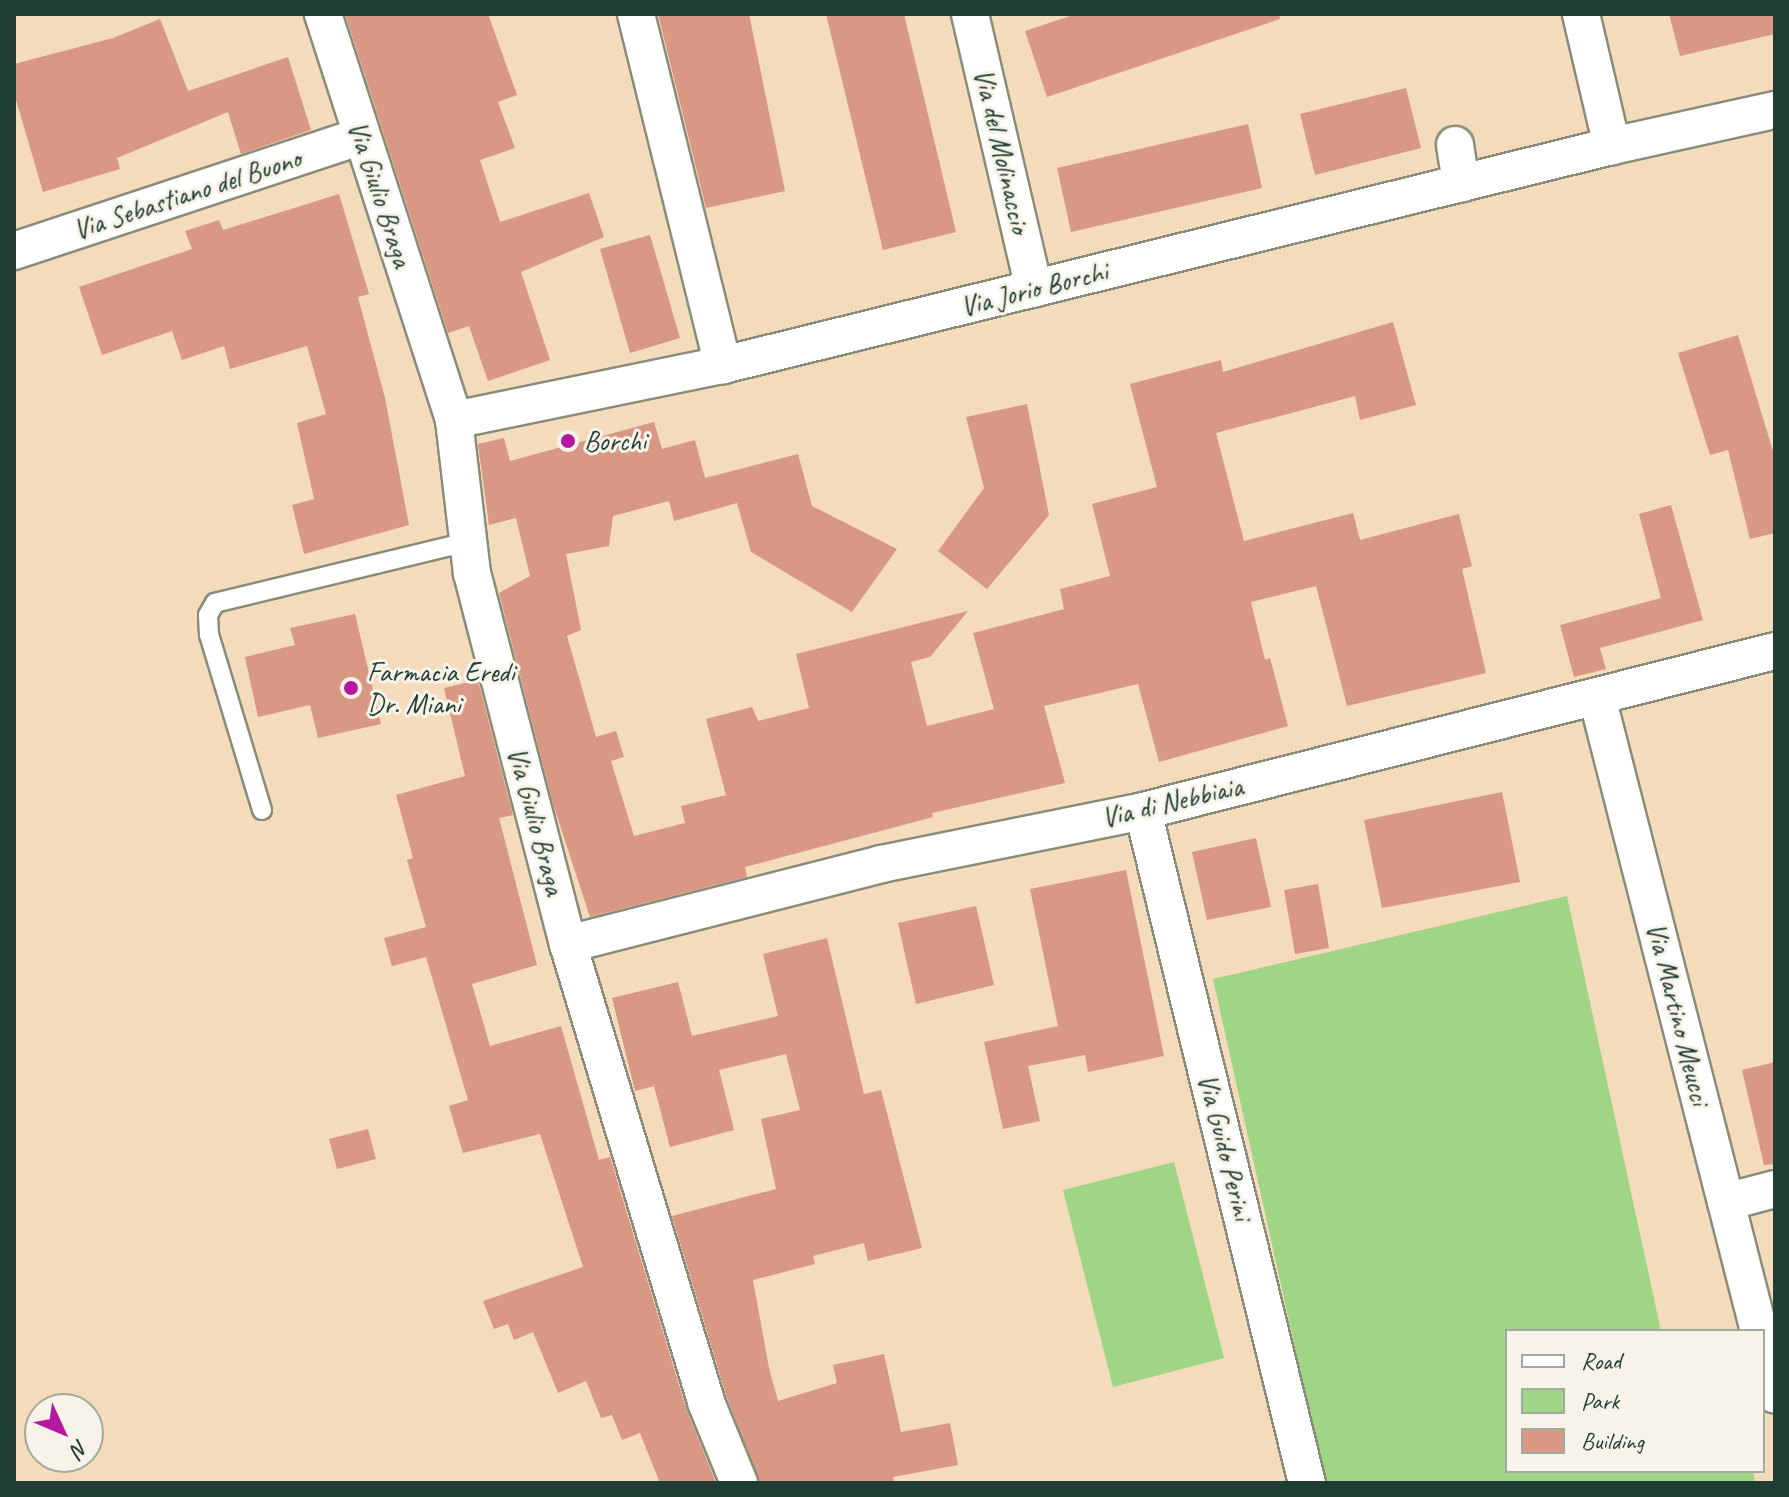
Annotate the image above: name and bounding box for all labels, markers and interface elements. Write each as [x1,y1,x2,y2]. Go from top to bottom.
street label: Via del Molinaccio [967,65,1037,237]
street label: Via Giulio Braga [341,117,419,271]
street label: Via Sebastiano del Buono [69,141,305,247]
street label: Via Jorio Borchi [957,255,1111,323]
place label: Borchi [584,424,646,458]
marker: Borchi [559,432,577,450]
place label: Farmacia Eredi Dr. Miani [367,655,514,721]
marker: Farmacia Eredi Dr. Miani [342,679,360,697]
street label: Via Giulio Braga [500,744,572,898]
street label: Via di Nebbiaia [1098,769,1246,835]
street label: Via Martino Meucci [1639,919,1717,1109]
street label: Via Guido Perini [1191,1071,1259,1223]
legend [1505,1329,1765,1473]
text: Road [1581,1346,1621,1376]
text: Park [1581,1386,1619,1416]
north arrow [24,1393,104,1473]
text: Building [1581,1426,1644,1456]
text: N [65,1434,95,1463]

